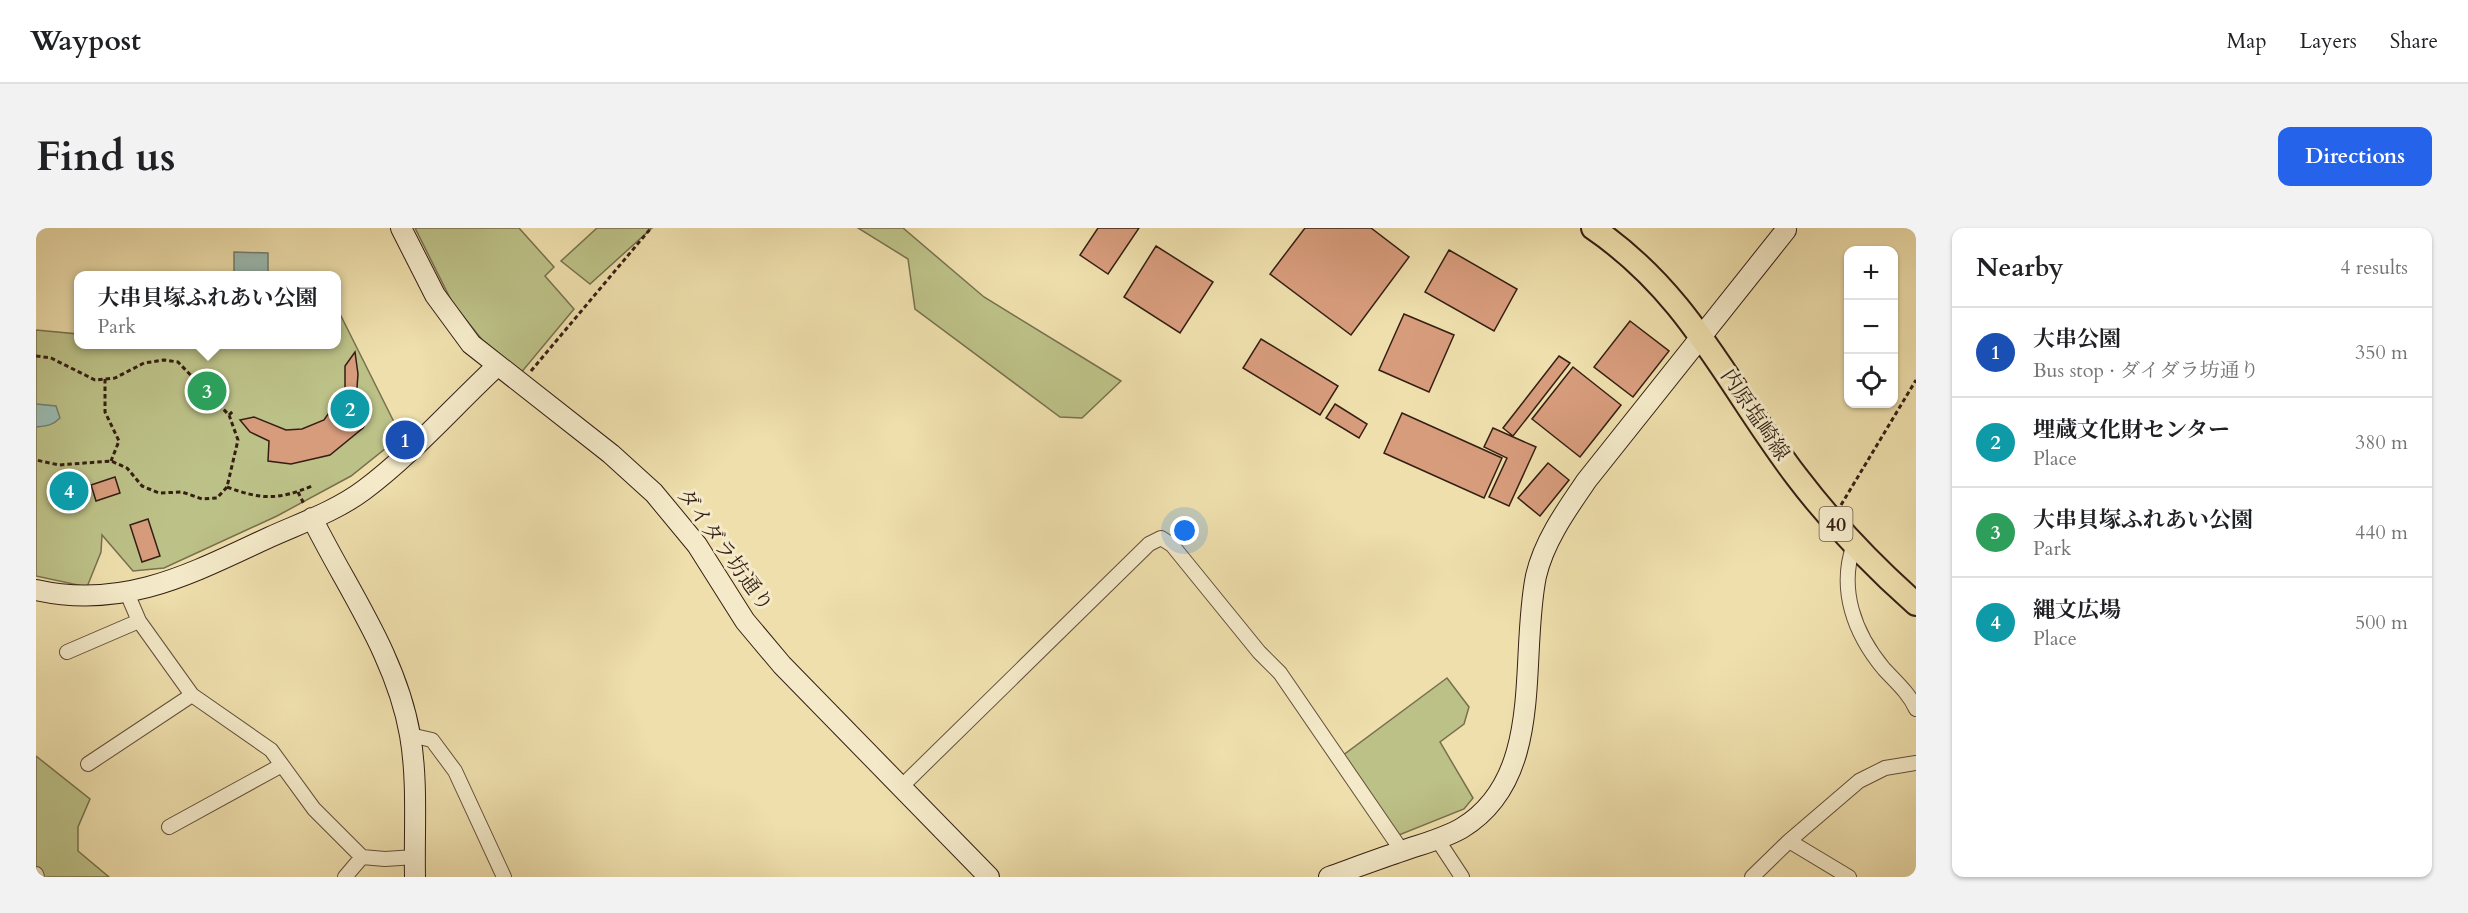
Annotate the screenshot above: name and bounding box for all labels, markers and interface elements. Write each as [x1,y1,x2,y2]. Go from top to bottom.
text: Waypost [30,22,141,60]
text: Map [2227,27,2267,56]
text: Layers [2300,27,2357,56]
text: Share [2390,27,2438,56]
button: Directions [2278,127,2432,186]
text: Find us [36,128,176,185]
map controls [1844,246,1898,408]
button: + [1844,246,1898,300]
text: Nearby [1976,250,2064,285]
text: 4 results [2340,254,2408,281]
popup [74,271,341,349]
text: 大串貝塚ふれあい公園 [97,283,318,313]
button: − [1844,300,1898,354]
text: Park [97,313,136,340]
text: 大串公園 [2033,324,2121,354]
text: 1 [1990,339,2001,366]
text: 350 m [2355,339,2408,366]
button: locate [1844,354,1898,408]
text: Bus stop · ダイダラ坊通り [2033,357,2260,384]
street label: 内原塩崎線 [1714,363,1796,467]
pin: 3 [188,368,226,414]
pin: 2 [330,386,370,432]
text: 埋蔵文化財センター [2033,415,2230,445]
pin: 1 [386,418,424,462]
text: 2 [1990,429,2001,456]
text: 380 m [2355,429,2408,456]
text: Place [2033,445,2077,472]
pin: 4 [50,468,88,514]
street label: ダイダラ坊通り [670,482,780,618]
text: 大串貝塚ふれあい公園 [2033,505,2253,535]
road number: 40 [1820,507,1852,541]
your location [1170,516,1199,545]
text: 3 [1990,519,2001,546]
text: 440 m [2355,519,2408,546]
text: Park [2033,535,2071,562]
text: 縄文広場 [2033,595,2121,625]
text: 4 [1990,609,2001,636]
text: 500 m [2355,609,2408,636]
text: Place [2033,625,2077,652]

